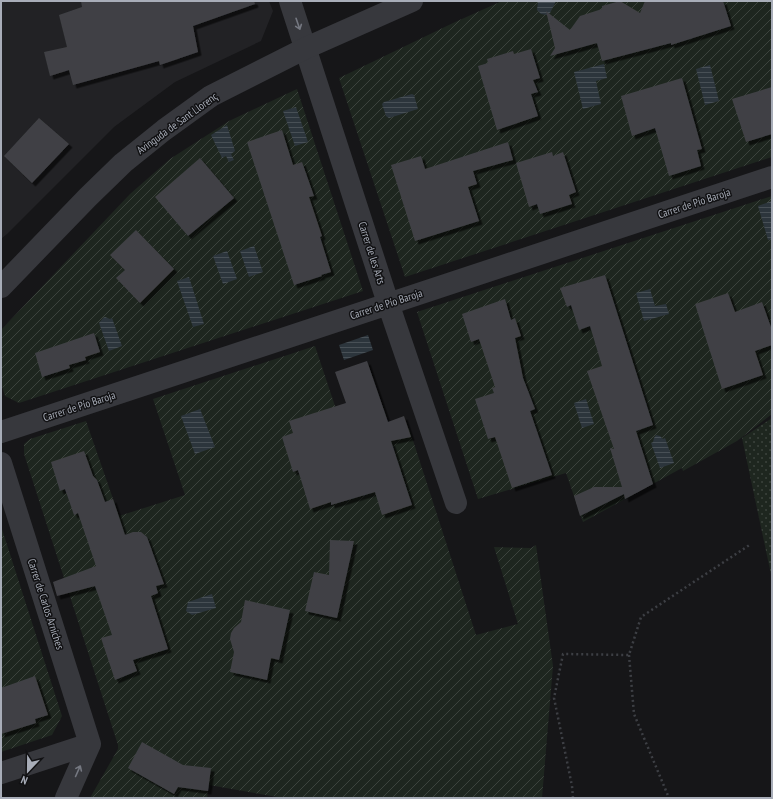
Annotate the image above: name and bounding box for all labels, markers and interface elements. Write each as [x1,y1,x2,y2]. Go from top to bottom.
one-way arrow [294,18,302,30]
street label: Avinguda de Sant Llorenç [134,89,220,157]
street label: Carrer de Pío Baroja [656,185,732,221]
street label: Carrer de les Arts [355,220,389,286]
street label: Carrer de Pío Baroja [348,286,424,322]
street label: Carrer de Pío Baroja [41,388,117,424]
street label: Carrer de Carlos Arniches [25,557,67,651]
north arrow [8,751,48,791]
one-way arrow [75,765,83,777]
text: N [19,773,30,788]

